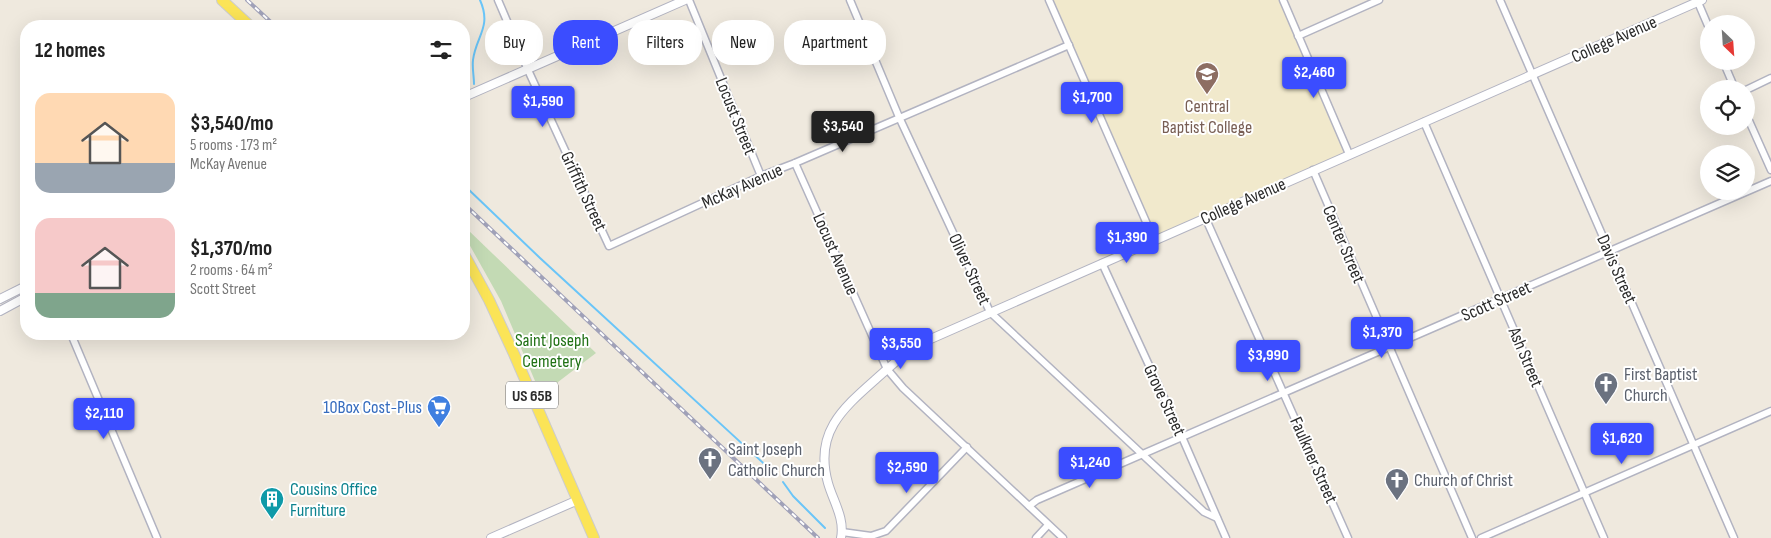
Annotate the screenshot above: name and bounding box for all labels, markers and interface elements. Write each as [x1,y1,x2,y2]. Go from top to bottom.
street label: College Avenue [1568,11,1660,68]
north arrow [1700,15,1755,70]
map controls [1700,15,1755,200]
chip: Buy [485,20,543,65]
chip: Rent [553,20,618,65]
chip: Filters [628,20,702,65]
chip: New [712,20,774,65]
chip: Apartment [784,20,886,65]
icon: filters [427,36,455,64]
text: 12 homes [35,38,105,63]
pin: $2,460 [1273,56,1355,99]
school or university icon: Central Baptist College [1194,61,1220,95]
text: $2,460 [1293,63,1335,82]
street label: Locust Street [711,74,761,158]
button: locate [1700,80,1755,135]
pin: $1,700 [1051,82,1133,124]
pin: $1,590 [502,86,584,128]
text: $1,700 [1072,88,1112,107]
text: $1,590 [523,92,563,111]
place label: Central Baptist College [1162,96,1252,138]
pin: $3,540 [802,110,884,153]
text: $3,540/mo [190,111,273,136]
icon: home [75,113,135,173]
text: $3,540 [822,117,864,136]
text: 5 rooms · 173 m² [190,136,277,155]
button: layers [1700,145,1755,200]
street label: Griffith Street [556,148,611,235]
text: McKay Avenue [190,155,267,174]
street label: McKay Avenue [698,159,786,214]
street label: College Avenue [1197,173,1289,230]
street label: Center Street [1318,202,1369,287]
street label: Locust Avenue [808,210,863,298]
pin: $1,390 [1086,222,1168,264]
text: $1,390 [1107,228,1147,247]
street label: Oliver Street [944,230,995,309]
street label: Davis Street [1592,232,1641,307]
text: $1,370/mo [190,236,272,261]
icon: home [75,238,135,298]
text: 2 rooms · 64 m² [190,261,273,280]
street label: Scott Street [1458,277,1535,326]
text: Scott Street [190,280,256,299]
pin: $1,370 [1341,316,1423,359]
text: $1,370 [1362,323,1402,342]
street label: Ash Street [1503,323,1548,391]
pin: $3,550 [860,328,942,370]
park label: Saint Joseph Cemetery [515,330,589,372]
text: $3,550 [881,334,921,353]
pin: $3,990 [1227,340,1309,382]
text: $3,990 [1247,346,1289,365]
street label: Grove Street [1139,361,1190,440]
place label: First Baptist Church [1624,364,1698,406]
church icon: First Baptist Church [1593,371,1619,405]
road number: US 65B [506,382,558,408]
supermarket icon: 10Box Cost-Plus [426,394,452,428]
place label: 10Box Cost-Plus [323,397,422,418]
pin: $2,110 [63,398,145,440]
text: $2,110 [84,404,124,423]
street label: Faulkner Street [1285,414,1342,507]
pin: $1,620 [1581,422,1663,465]
text: $1,620 [1602,429,1642,448]
place label: Saint Joseph Catholic Church [728,439,825,481]
church icon: Saint Joseph Catholic Church [697,446,723,480]
pin: $1,240 [1049,446,1131,489]
pin: $2,590 [866,452,948,494]
text: $1,240 [1070,453,1110,472]
text: $2,590 [886,458,928,477]
church icon: Church of Christ [1384,467,1410,501]
place label: Church of Christ [1414,470,1513,491]
place label: Cousins Office Furniture [290,479,377,521]
building icon: Cousins Office Furniture [259,486,285,520]

